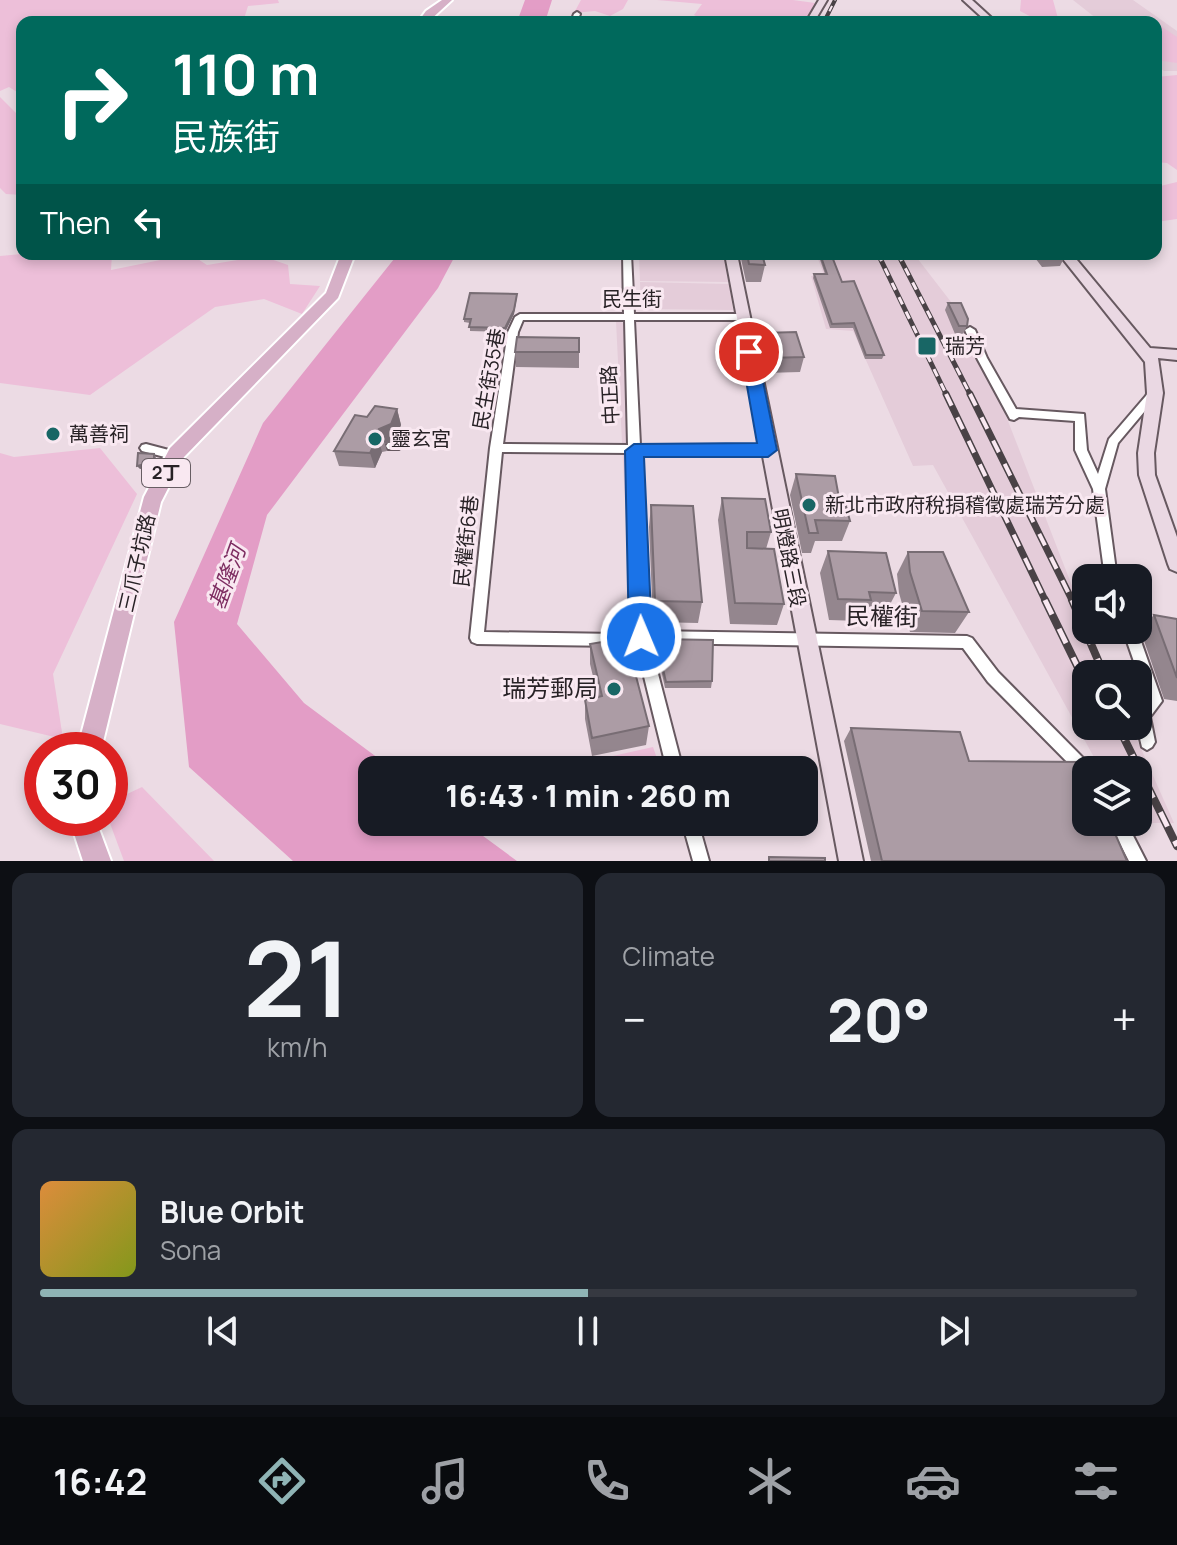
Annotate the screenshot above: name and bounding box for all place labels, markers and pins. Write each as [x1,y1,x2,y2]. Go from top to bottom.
pin [715,318,783,386]
place label: 瑞芳 [945,332,985,359]
marker: 瑞芳 [916,335,938,357]
place label: 萬善祠 [69,420,129,447]
marker: 萬善祠 [44,425,62,443]
place label: 靈玄宮 [391,425,451,452]
marker: 靈玄宮 [366,430,384,448]
place label: 新北市政府稅捐稽徵處瑞芳分處 [825,491,1105,518]
marker: 新北市政府稅捐稽徵處瑞芳分處 [800,496,818,514]
place label: 瑞芳郵局 [502,671,598,704]
marker: 瑞芳郵局 [605,680,623,698]

